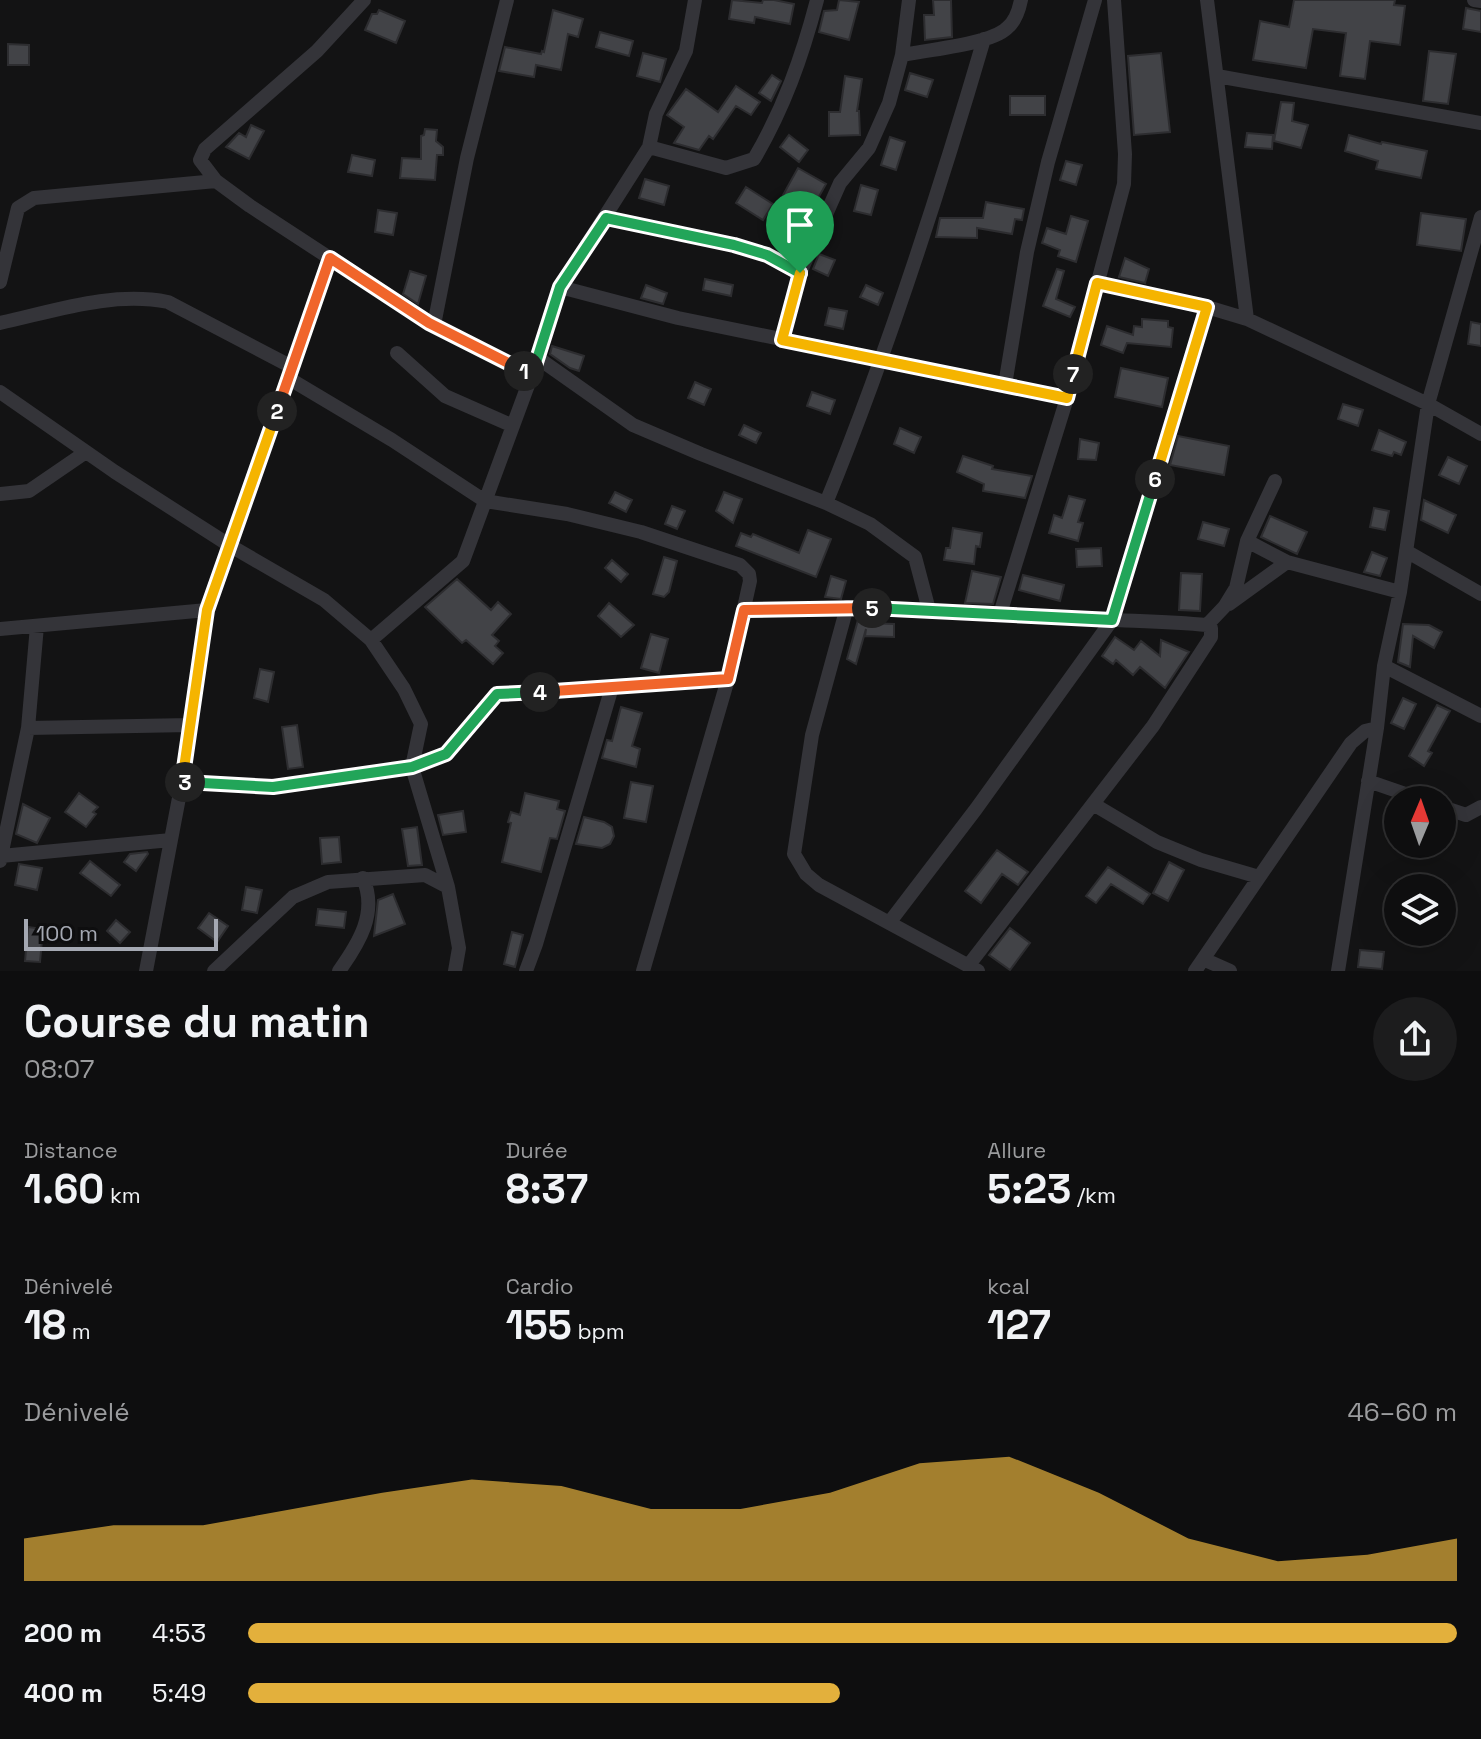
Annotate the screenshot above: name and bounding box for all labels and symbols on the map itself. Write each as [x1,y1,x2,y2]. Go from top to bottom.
pin [766,191,834,273]
pin: 1 [504,351,544,391]
pin: 7 [1053,354,1093,394]
pin: 2 [257,391,297,431]
pin: 6 [1135,459,1175,499]
pin: 5 [852,588,892,628]
pin: 4 [520,672,560,712]
pin: 3 [165,762,205,802]
north arrow [1384,786,1456,858]
scale bar [24,915,218,951]

